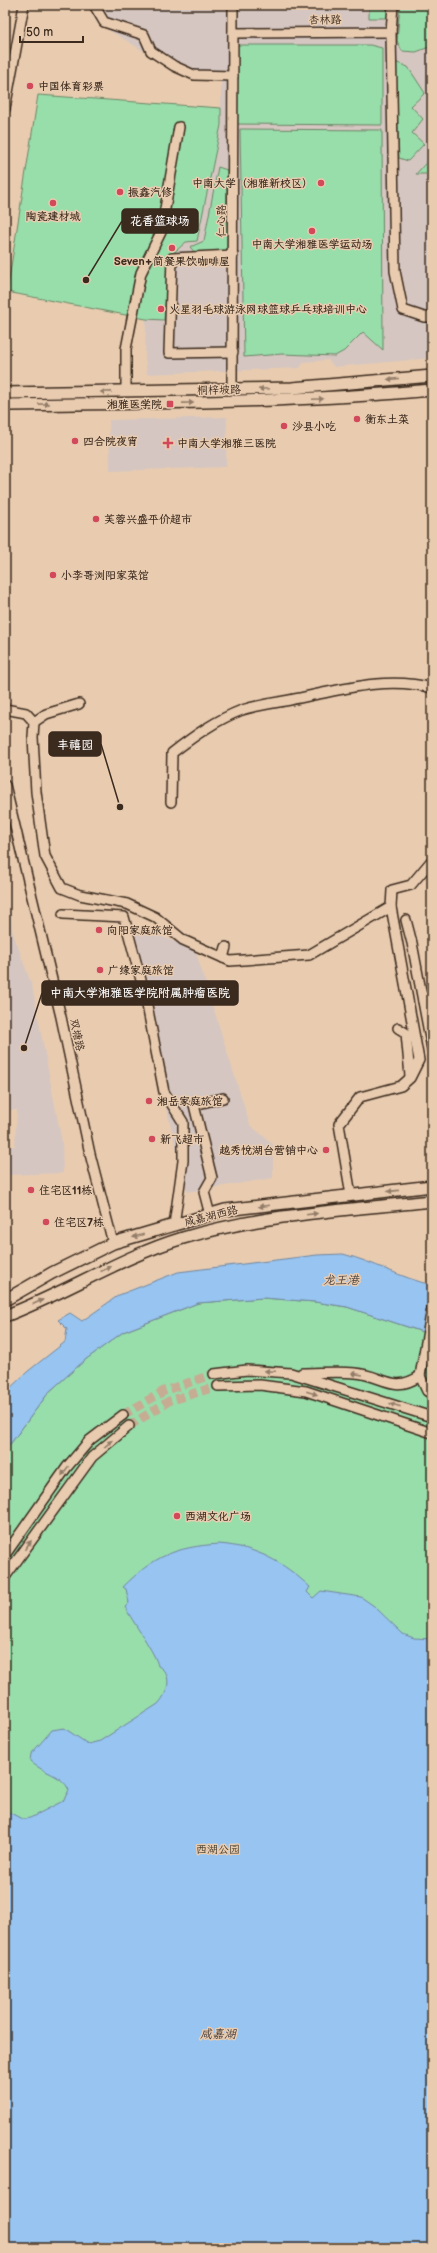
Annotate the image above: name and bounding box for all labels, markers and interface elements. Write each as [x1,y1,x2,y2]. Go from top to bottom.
street label: 杏林路 [308,13,342,27]
scale bar [20,18,83,44]
text: 50 m [26,25,53,40]
place label: 中国体育彩票 [38,80,104,93]
marker: 中国体育彩票 [25,81,35,91]
place label: 中南大学（湘雅新校区） [192,177,313,190]
marker: 中南大学（湘雅新校区） [316,178,326,188]
place label: 振鑫汽修 [128,186,172,199]
marker: 振鑫汽修 [115,187,125,197]
marker: 陶瓷建材城 [48,198,58,208]
street label: 仁心路 [215,205,228,238]
callout: 花香篮球场 [122,209,198,233]
place label: 陶瓷建材城 [26,210,81,223]
text: 花香篮球场 [130,214,190,229]
marker: 中南大学湘雅医学运动场 [307,226,317,236]
place label: 中南大学湘雅医学运动场 [252,238,373,251]
marker: Seven+简餐果饮咖啡屋 [167,243,177,253]
place label: Seven+简餐果饮咖啡屋 [114,255,230,268]
place label: 火星羽毛球游泳网球篮球乒乓球培训中心 [169,303,367,316]
marker: 火星羽毛球游泳网球篮球乒乓球培训中心 [156,304,166,314]
one-way arrow [387,376,399,383]
street label: 桐梓坡路 [197,383,241,397]
one-way arrow [258,385,270,392]
one-way arrow [99,389,112,395]
one-way arrow [312,396,325,402]
place label: 湘雅医学院 [107,398,162,411]
marker: 湘雅医学院 [165,399,175,409]
one-way arrow [182,400,195,406]
one-way arrow [38,401,51,407]
place label: 衡东土菜 [365,413,409,426]
marker: 衡东土菜 [352,414,362,424]
place label: 沙县小吃 [292,420,336,433]
marker: 沙县小吃 [279,421,289,431]
place label: 四合院夜宵 [83,435,138,448]
marker: 四合院夜宵 [70,436,80,446]
marker: 中南大学湘雅三医院 [162,437,174,449]
place label: 中南大学湘雅三医院 [177,437,276,450]
place label: 芙蓉兴盛平价超市 [104,513,192,526]
marker: 芙蓉兴盛平价超市 [91,514,101,524]
place label: 小李哥浏阳家菜馆 [61,569,149,582]
marker: 小李哥浏阳家菜馆 [48,570,58,580]
callout: 丰禧园 [49,732,101,756]
text: 丰禧园 [57,738,93,753]
place label: 向阳家庭旅馆 [107,924,173,937]
marker: 向阳家庭旅馆 [94,925,104,935]
place label: 广缘家庭旅馆 [108,964,174,977]
marker: 广缘家庭旅馆 [95,965,105,975]
callout: 中南大学湘雅医学院附属肿瘤医院 [42,981,238,1005]
text: 中南大学湘雅医学院附属肿瘤医院 [50,986,230,1001]
street label: 双塘路 [67,1018,87,1052]
place label: 湘岳家庭旅馆 [157,1095,223,1108]
marker: 湘岳家庭旅馆 [144,1096,154,1106]
place label: 新飞超市 [160,1133,204,1146]
marker: 新飞超市 [147,1134,157,1144]
place label: 越秀悦湖台营销中心 [219,1144,318,1157]
marker: 越秀悦湖台营销中心 [321,1145,331,1155]
place label: 住宅区11栋 [39,1184,92,1197]
marker: 住宅区11栋 [26,1185,36,1195]
one-way arrow [387,1187,399,1194]
one-way arrow [258,1202,270,1209]
street label: 咸嘉湖西路 [183,1203,239,1229]
one-way arrow [306,1211,318,1218]
place label: 住宅区7栋 [54,1216,104,1229]
marker: 住宅区7栋 [41,1217,51,1227]
one-way arrow [132,1233,144,1239]
one-way arrow [100,1265,112,1272]
water label: 龙王港 [323,1273,360,1288]
one-way arrow [33,1299,44,1305]
one-way arrow [264,1368,276,1375]
one-way arrow [351,1371,363,1377]
one-way arrow [306,1390,318,1396]
one-way arrow [389,1402,401,1408]
one-way arrow [103,1439,114,1448]
one-way arrow [61,1465,69,1476]
place label: 西湖文化广场 [185,1510,251,1523]
marker: 西湖文化广场 [172,1511,182,1521]
one-way arrow [24,1540,32,1551]
park label: 西湖公园 [196,1843,240,1856]
water label: 咸嘉湖 [200,2027,237,2042]

